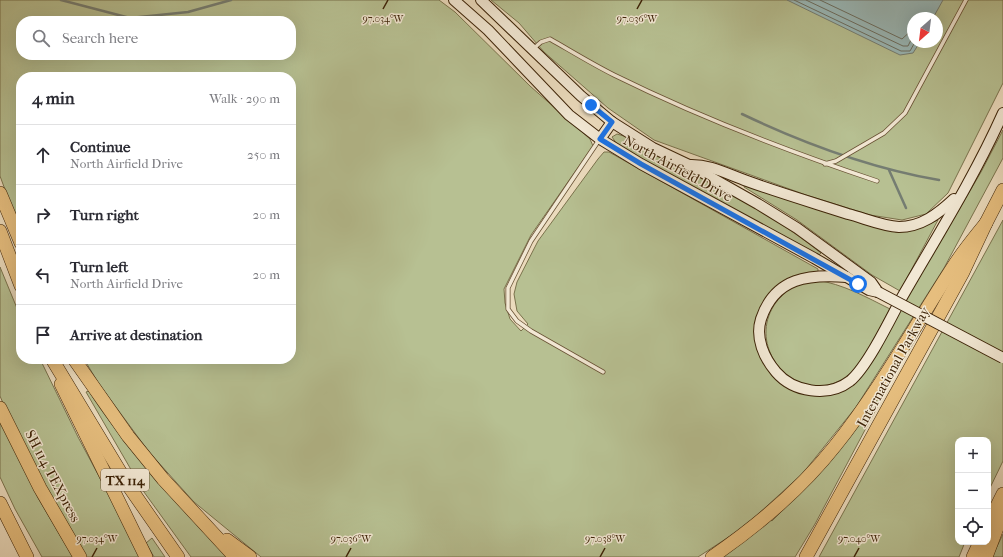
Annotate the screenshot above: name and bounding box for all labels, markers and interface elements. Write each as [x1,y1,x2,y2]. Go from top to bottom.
north arrow [907,12,943,48]
text: 97.034°W [363,13,405,25]
text: 97.036°W [617,13,658,25]
search box [16,16,296,60]
icon: search [30,27,52,49]
text: Search here [62,29,138,47]
text: 4 min [32,88,75,108]
text: Walk · 290 m [209,91,280,106]
route end [582,96,600,114]
street label: North Airfield Drive [620,132,735,205]
text: Continue [70,138,130,156]
icon: ahead [32,144,54,166]
text: 250 m [247,147,280,162]
text: North Airfield Drive [70,156,183,171]
icon: right [32,204,54,226]
text: Turn right [70,206,139,224]
text: 20 m [253,207,280,222]
text: Turn left [70,258,128,276]
icon: left [32,264,54,286]
text: 20 m [253,267,280,282]
route start [849,275,867,293]
text: North Airfield Drive [70,276,183,291]
street label: International Parkway [853,303,934,431]
icon: arrive [32,324,54,346]
text: Arrive at destination [70,326,202,344]
street label: SH 114 TEXpress [21,427,84,525]
map controls [955,437,991,545]
button: + [955,437,991,473]
road number: TX 114 [101,469,149,491]
button: − [955,473,991,509]
button: locate [955,509,991,545]
text: 97.034°W [77,533,119,545]
text: 97.036°W [331,533,372,545]
text: 97.038°W [585,533,626,545]
text: 97.040°W [838,533,881,545]

